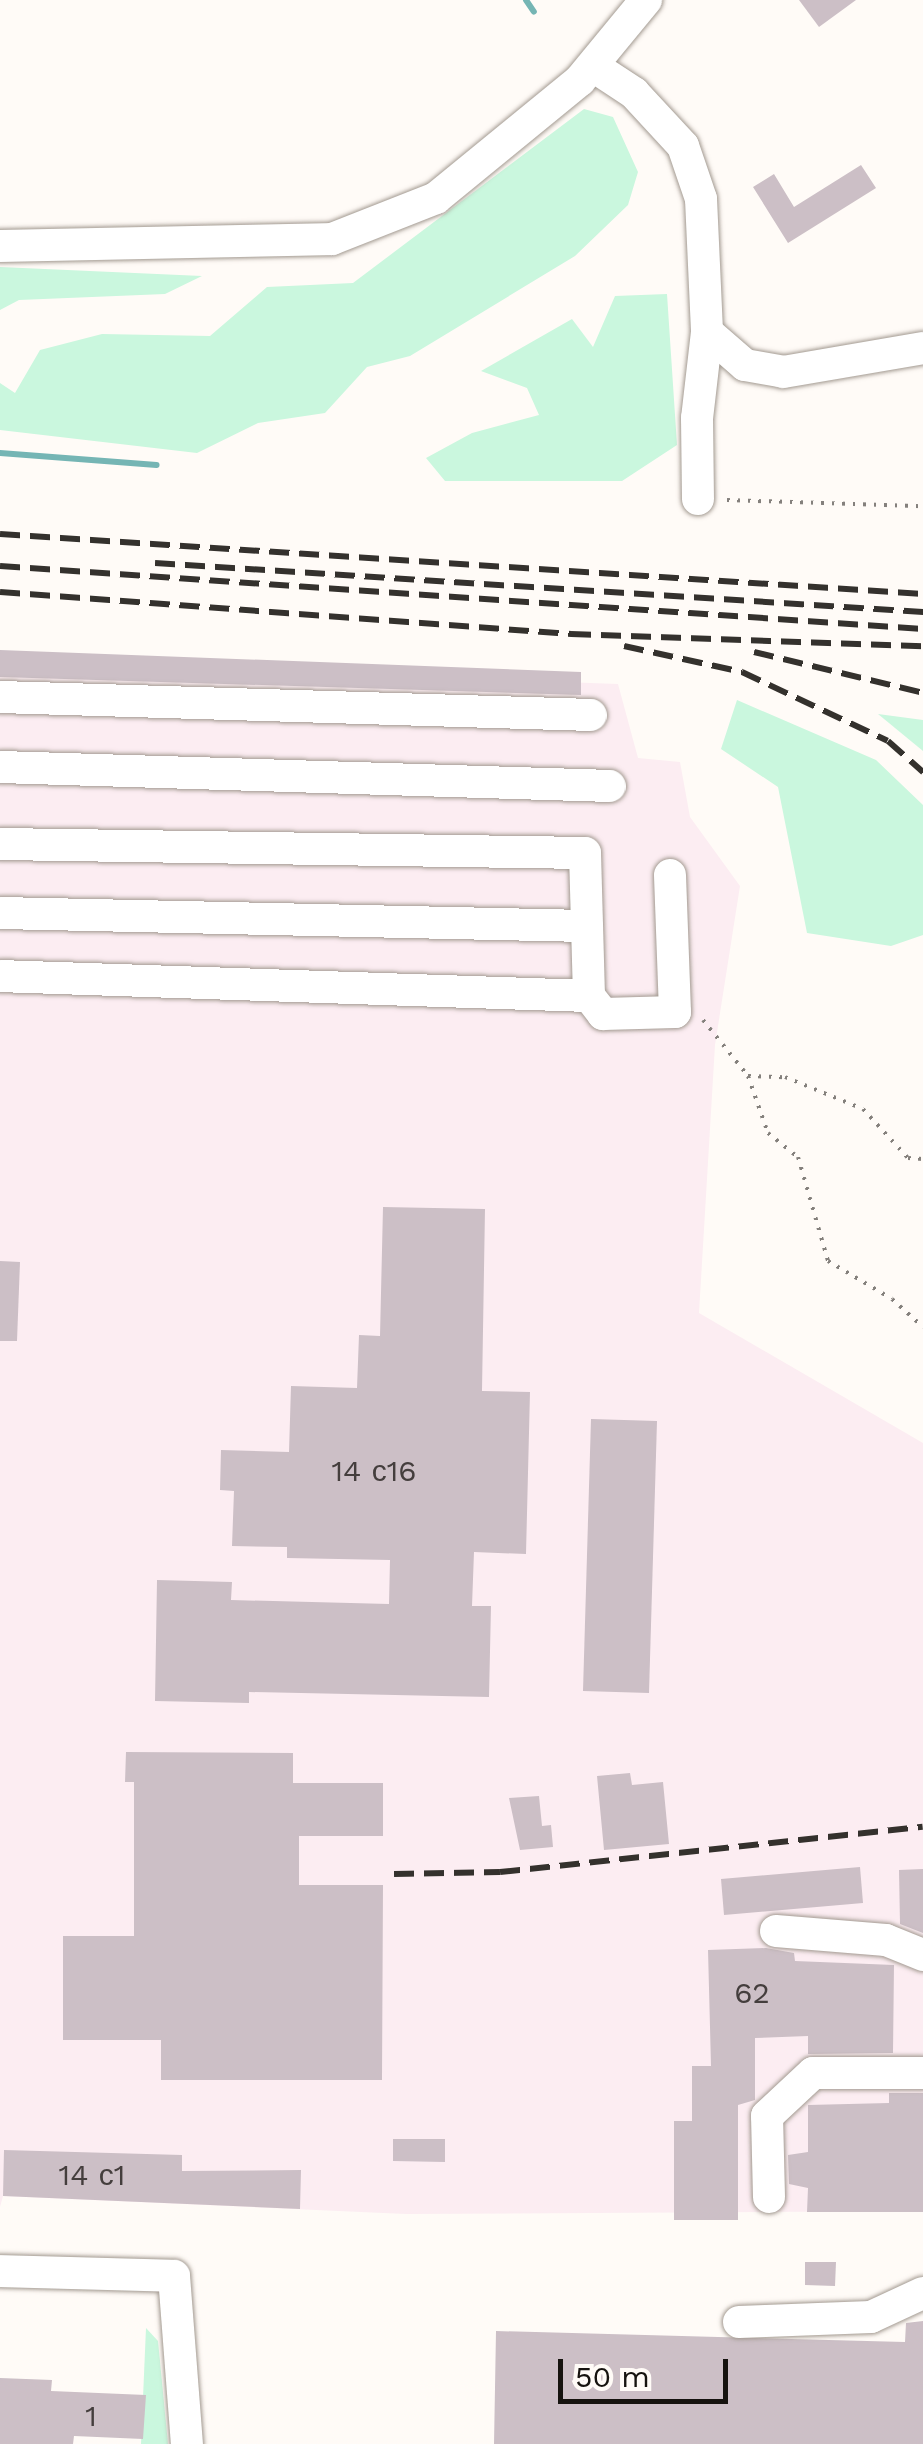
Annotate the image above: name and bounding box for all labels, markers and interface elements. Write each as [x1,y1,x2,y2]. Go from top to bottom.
house number: 14 с16 [331,1453,417,1489]
house number: 62 [734,1975,770,2011]
house number: 14 с1 [59,2157,125,2193]
scale bar [563,2339,733,2401]
text: 50 m [575,2359,650,2394]
house number: 1 [85,2398,97,2434]

